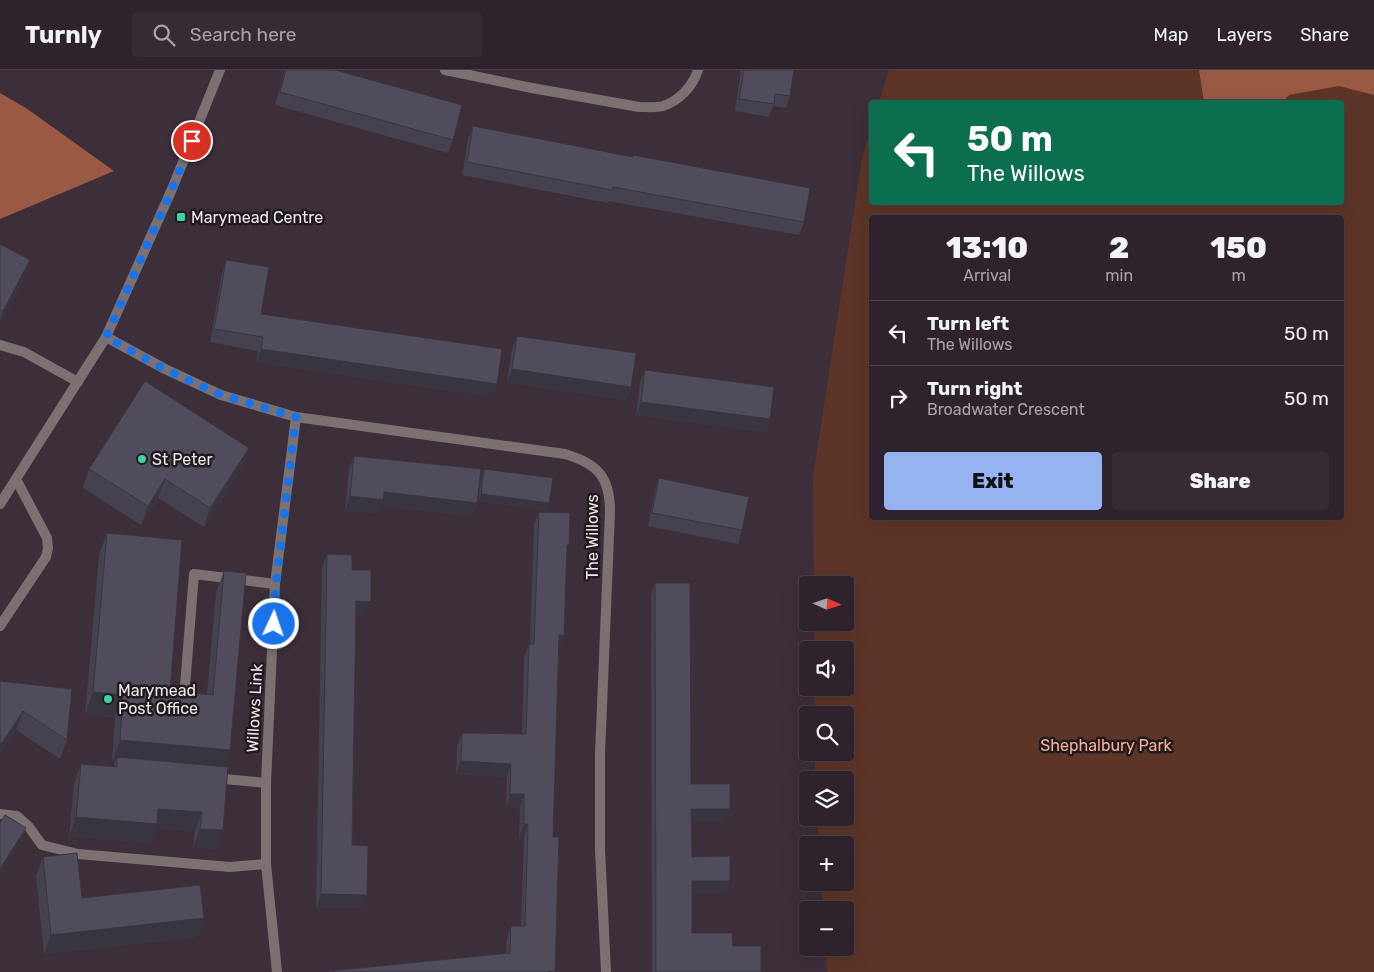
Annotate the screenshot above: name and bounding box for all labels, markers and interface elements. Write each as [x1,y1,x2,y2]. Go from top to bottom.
search box [132,12,482,57]
text: Turnly [25,21,102,49]
icon: search [150,21,178,49]
text: Search here [190,23,296,46]
text: Map [1154,24,1189,46]
text: Layers [1217,24,1272,46]
text: Share [1300,24,1349,46]
text: 50 m [967,118,1053,160]
pin [171,120,213,162]
icon: left [884,120,949,185]
icon: arrive [178,127,206,155]
text: The Willows [967,160,1085,187]
place label: Marymead Centre [191,208,323,227]
marker: Marymead Centre [175,211,187,223]
text: 13:10 [946,230,1028,266]
text: 2 [1109,230,1129,266]
text: 150 [1210,230,1267,266]
text: Arrival [963,266,1011,285]
text: min [1105,266,1133,285]
text: m [1231,266,1246,285]
text: Turn left [927,312,1009,335]
icon: left [884,319,912,347]
text: 50 m [1284,322,1329,345]
text: The Willows [927,335,1013,354]
text: Turn right [927,377,1022,400]
icon: right [884,384,912,412]
text: 50 m [1284,387,1329,410]
text: Broadwater Crescent [927,400,1085,419]
place label: St Peter [152,450,213,469]
button: Exit [884,452,1102,510]
button: Share [1112,452,1329,510]
marker: St Peter [136,453,148,465]
street label: The Willows [583,494,602,580]
north arrow [799,576,854,631]
map controls [799,576,854,956]
position arrow [247,597,299,649]
button: sound [799,641,854,696]
street label: Willows Link [243,662,266,753]
place label: Marymead Post Office [118,681,198,718]
marker: Marymead Post Office [102,693,114,705]
button: search [799,706,854,761]
park label: Shephalbury Park [1040,736,1172,755]
button: layers [799,771,854,826]
button: + [799,836,854,891]
button: − [799,901,854,956]

